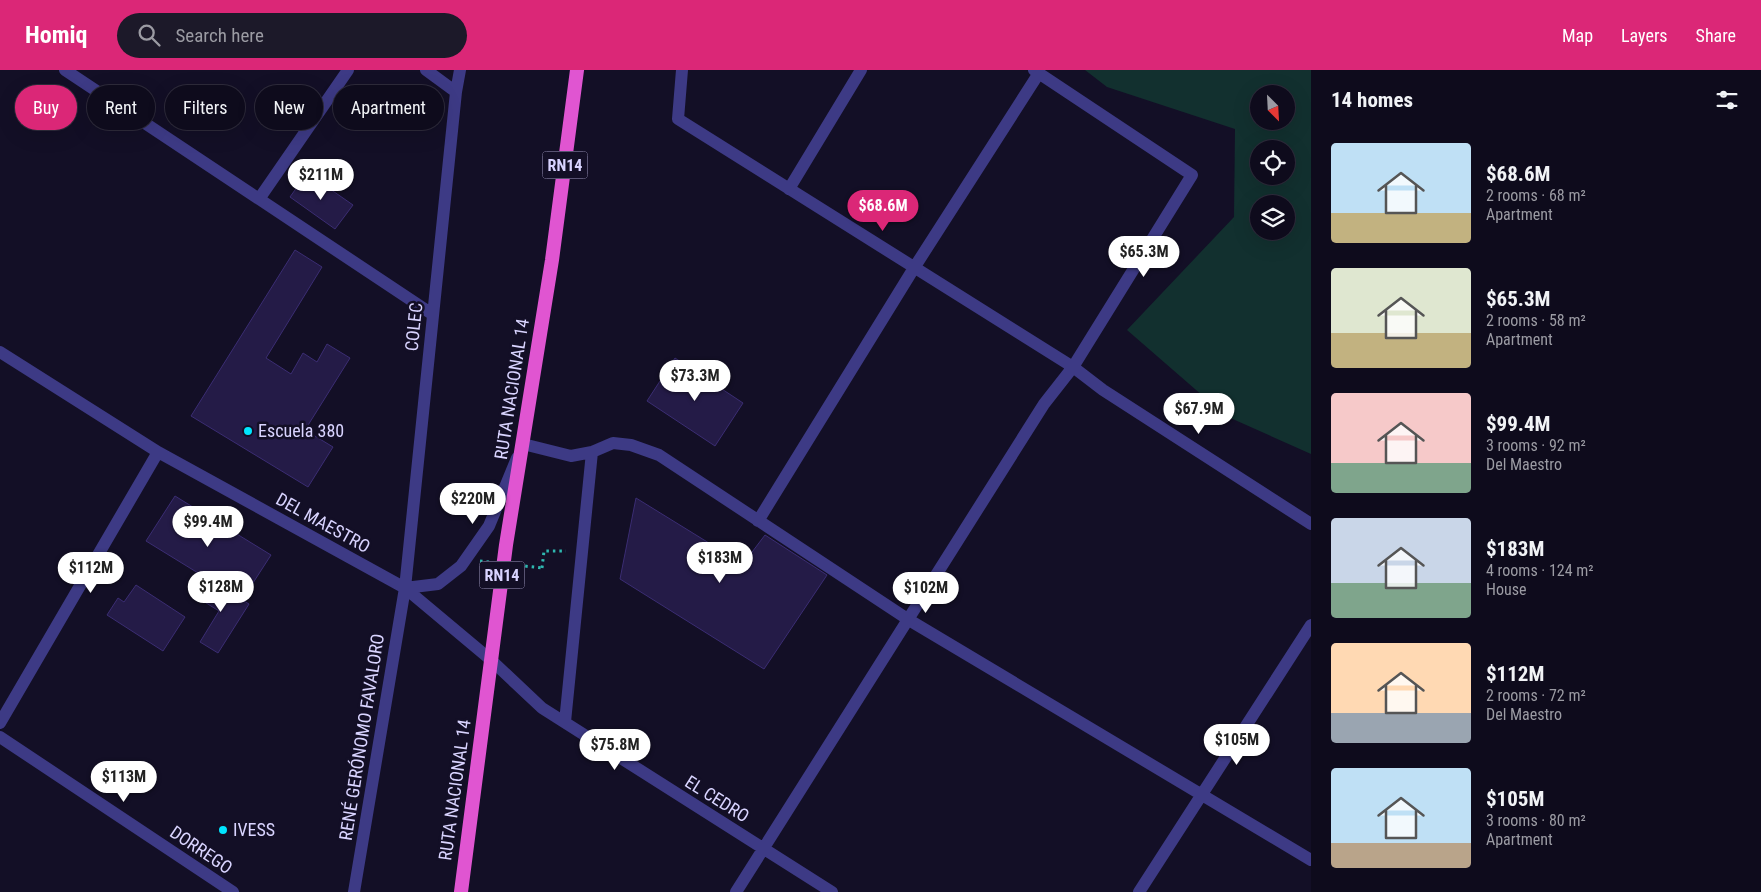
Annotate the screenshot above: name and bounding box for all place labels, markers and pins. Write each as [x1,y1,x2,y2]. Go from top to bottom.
pin: $211M [286,158,356,201]
pin: $68.6M [842,190,924,232]
pin: $65.3M [1103,236,1185,278]
pin: $73.3M [654,360,736,402]
pin: $67.9M [1158,392,1240,435]
place label: Escuela 380 [258,420,344,441]
marker: Escuela 380 [242,425,254,437]
pin: $220M [438,482,508,525]
pin: $99.4M [167,506,249,548]
pin: $183M [685,542,755,584]
pin: $112M [56,552,126,594]
pin: $128M [186,570,256,613]
pin: $102M [891,572,961,614]
pin: $105M [1202,724,1272,766]
pin: $75.8M [574,728,656,771]
pin: $113M [89,760,159,803]
place label: IVESS [233,819,275,840]
marker: IVESS [217,824,229,836]

